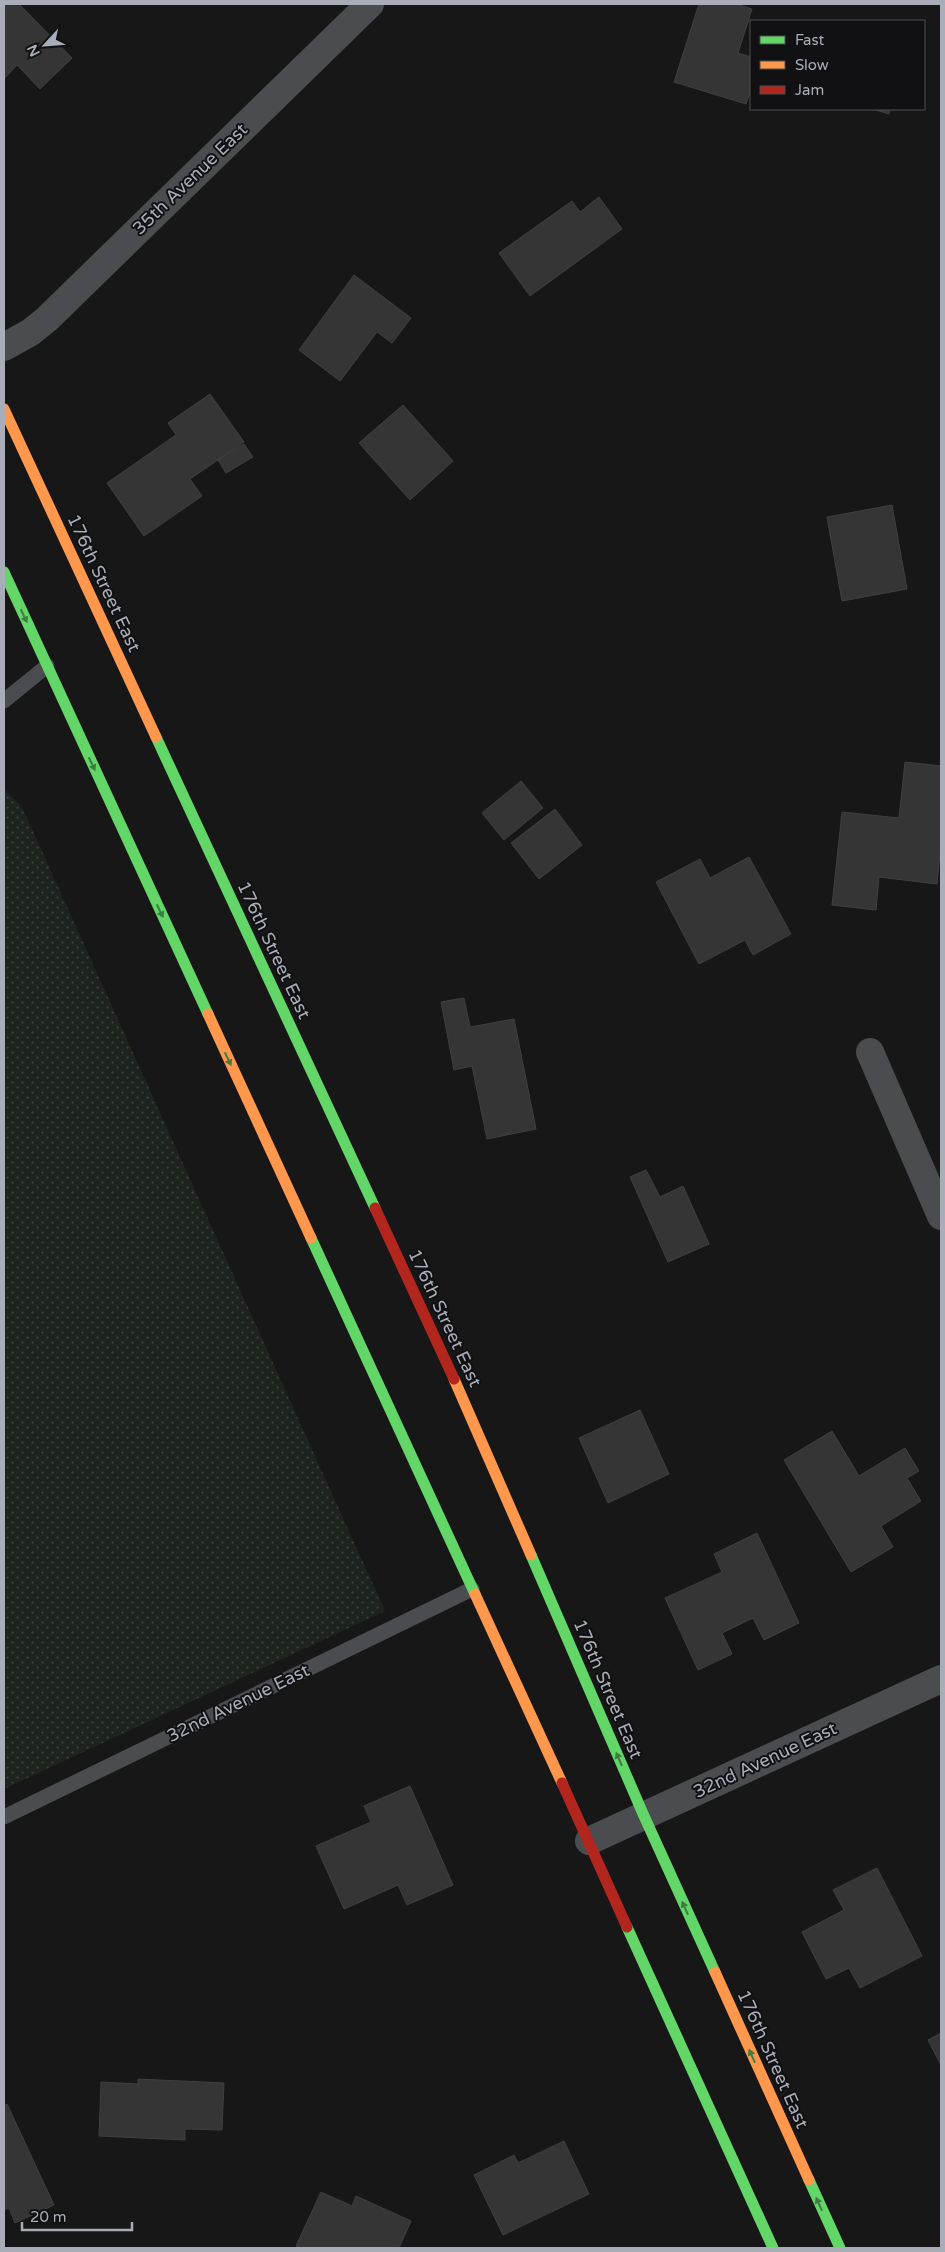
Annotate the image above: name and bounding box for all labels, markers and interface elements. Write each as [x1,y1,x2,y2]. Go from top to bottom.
north arrow [20,20,70,70]
legend [750,20,925,110]
text: Fast [795,31,825,49]
text: N [24,42,44,59]
text: Slow [795,56,829,74]
text: Jam [795,81,824,99]
street label: 35th Avenue East [128,119,252,239]
street label: 176th Street East [62,511,146,655]
one-way arrow [20,609,28,623]
one-way arrow [88,757,96,771]
street label: 176th Street East [232,878,316,1022]
one-way arrow [156,904,164,919]
one-way arrow [224,1052,232,1066]
street label: 176th Street East [403,1246,487,1390]
street label: 176th Street East [569,1616,647,1762]
street label: 32nd Avenue East [163,1659,313,1747]
street label: 32nd Avenue East [690,1717,840,1803]
one-way arrow [615,1752,623,1766]
one-way arrow [681,1901,689,1915]
street label: 176th Street East [733,1986,813,2132]
one-way arrow [748,2049,756,2063]
one-way arrow [815,2197,823,2211]
scale bar [22,2200,132,2232]
text: 20 m [30,2208,67,2226]

